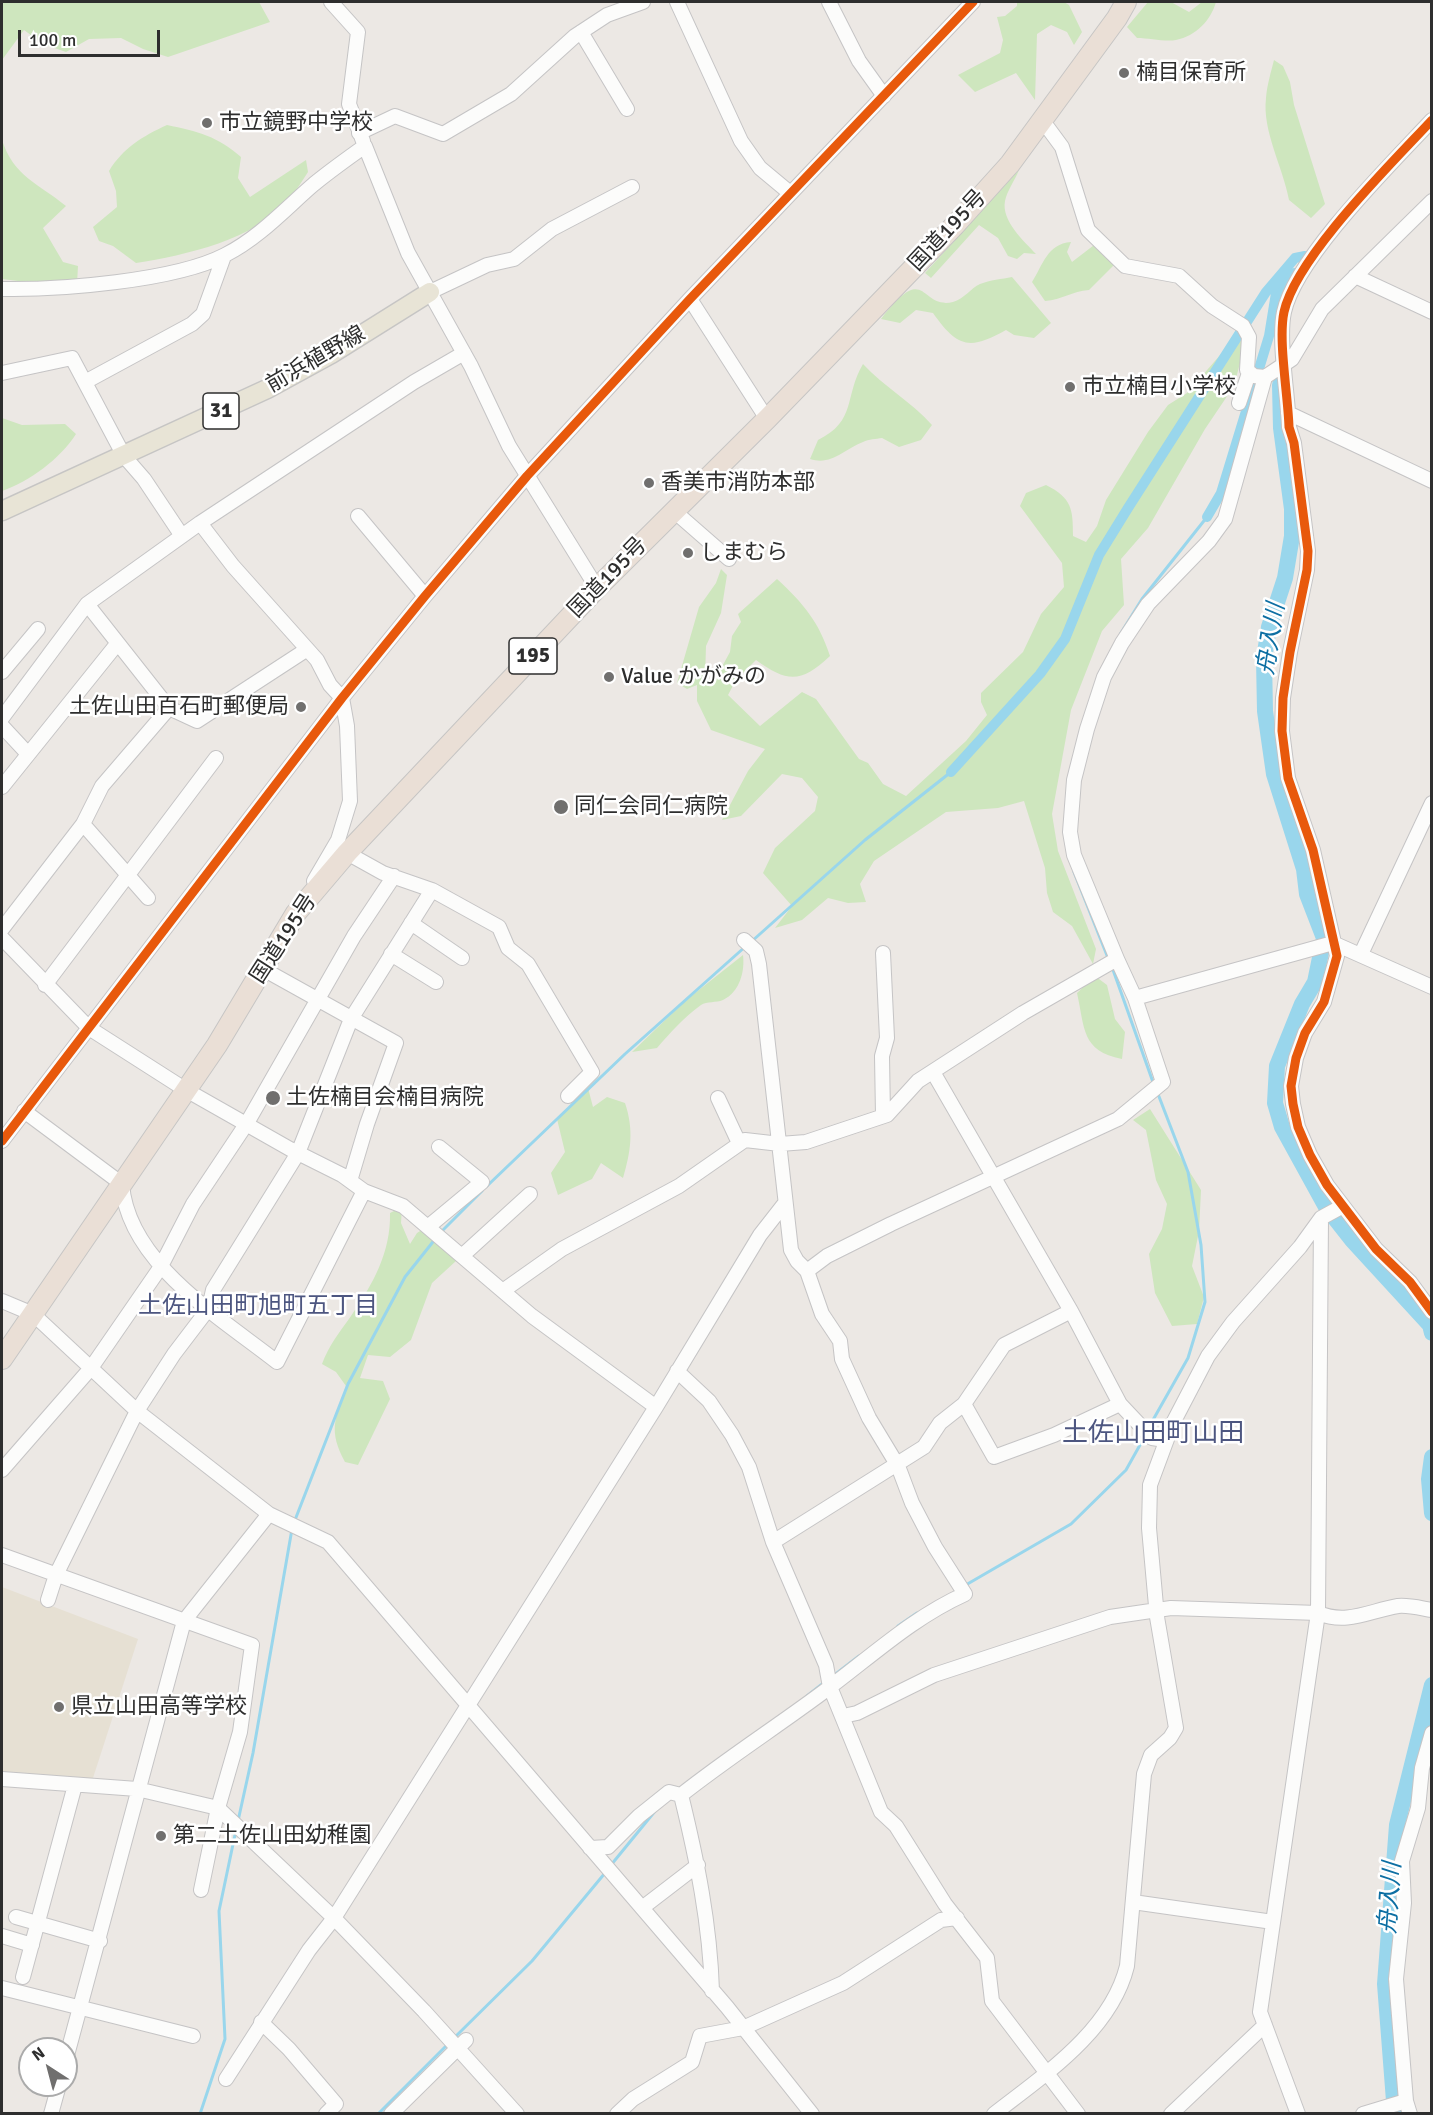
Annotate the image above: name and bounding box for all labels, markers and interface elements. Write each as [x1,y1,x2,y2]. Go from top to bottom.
scale bar [21,18,164,56]
text: 100 m [29,29,76,51]
place label: 楠目保育所 [1136,60,1246,86]
marker: 楠目保育所 [1117,66,1131,80]
place label: 市立鏡野中学校 [219,110,373,136]
marker: 市立鏡野中学校 [200,116,214,130]
street label: 国道195号 [904,185,992,277]
street label: 前浜植野線 [262,321,370,399]
place label: 市立楠目小学校 [1082,374,1236,400]
marker: 市立楠目小学校 [1063,380,1077,394]
road number: 31 [203,393,239,429]
place label: 香美市消防本部 [661,470,815,496]
marker: 香美市消防本部 [642,476,656,490]
street label: 国道195号 [563,532,653,624]
place label: しまむら [700,540,788,566]
marker: しまむら [681,546,695,560]
water label: 舟入川 [1252,601,1292,677]
road number: 195 [509,638,557,674]
place label: Value かがみの [621,664,766,690]
marker: Value かがみの [602,670,616,684]
place label: 土佐山田百石町郵便局 [69,694,289,720]
marker: 土佐山田百石町郵便局 [294,700,308,714]
place label: 同仁会同仁病院 [574,794,728,820]
marker: 同仁会同仁病院 [552,798,570,816]
street label: 国道195号 [245,889,323,989]
place label: 土佐楠目会楠目病院 [286,1085,484,1111]
marker: 土佐楠目会楠目病院 [264,1089,282,1107]
district label: 土佐山田町旭町五丁目 [138,1293,378,1321]
district label: 土佐山田町山田 [1062,1418,1244,1450]
place label: 県立山田高等学校 [71,1694,247,1720]
marker: 県立山田高等学校 [52,1700,66,1714]
place label: 第二土佐山田幼稚園 [173,1823,371,1849]
marker: 第二土佐山田幼稚園 [154,1829,168,1843]
water label: 舟入川 [1374,1861,1408,1935]
north arrow [18,2037,78,2097]
text: N [28,2043,49,2065]

